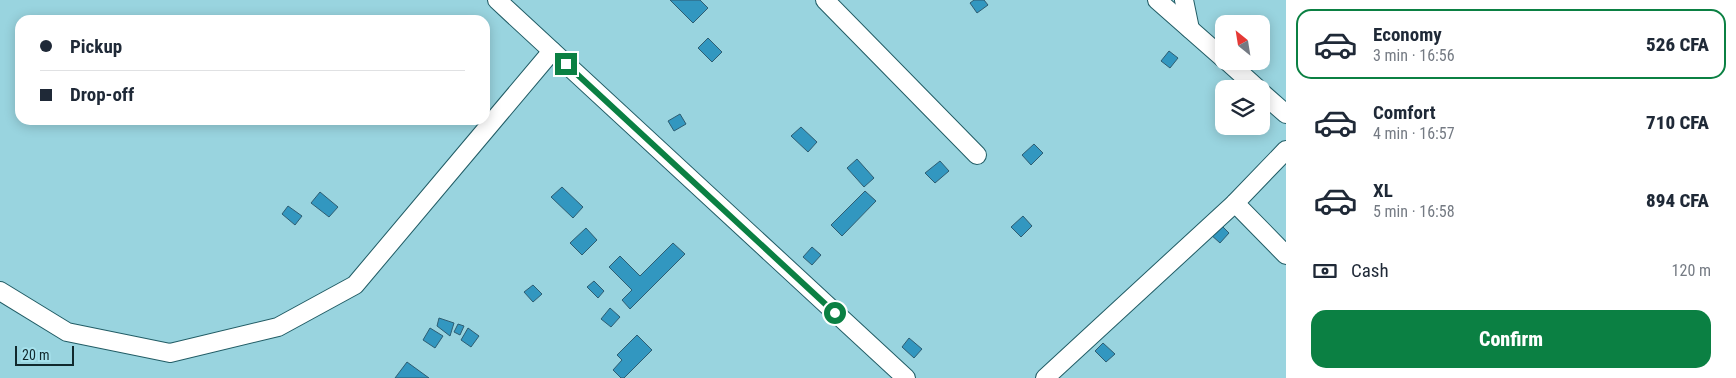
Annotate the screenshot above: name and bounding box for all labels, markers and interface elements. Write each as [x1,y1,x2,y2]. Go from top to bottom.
north arrow [1215,15,1270,70]
map controls [1215,15,1270,135]
icon: car [1313,22,1358,67]
text: Economy [1373,23,1442,46]
text: 526 CFA [1646,33,1709,56]
text: Pickup [70,35,122,58]
text: 3 min · 16:56 [1373,46,1455,65]
route end [555,53,577,75]
button: layers [1215,80,1270,135]
text: Drop-off [70,83,134,106]
icon: car [1313,100,1358,145]
text: Comfort [1373,101,1436,124]
text: 710 CFA [1646,111,1709,134]
text: 4 min · 16:57 [1373,124,1455,143]
icon: car [1313,178,1358,223]
text: XL [1373,179,1393,202]
text: 894 CFA [1646,189,1709,212]
text: 5 min · 16:58 [1373,202,1455,221]
icon: cash [1311,257,1339,285]
text: Cash [1351,259,1389,282]
text: 120 m [1672,261,1711,280]
route start [824,302,846,324]
button: Confirm [1311,310,1711,368]
scale bar [15,343,74,366]
text: 20 m [22,347,50,363]

